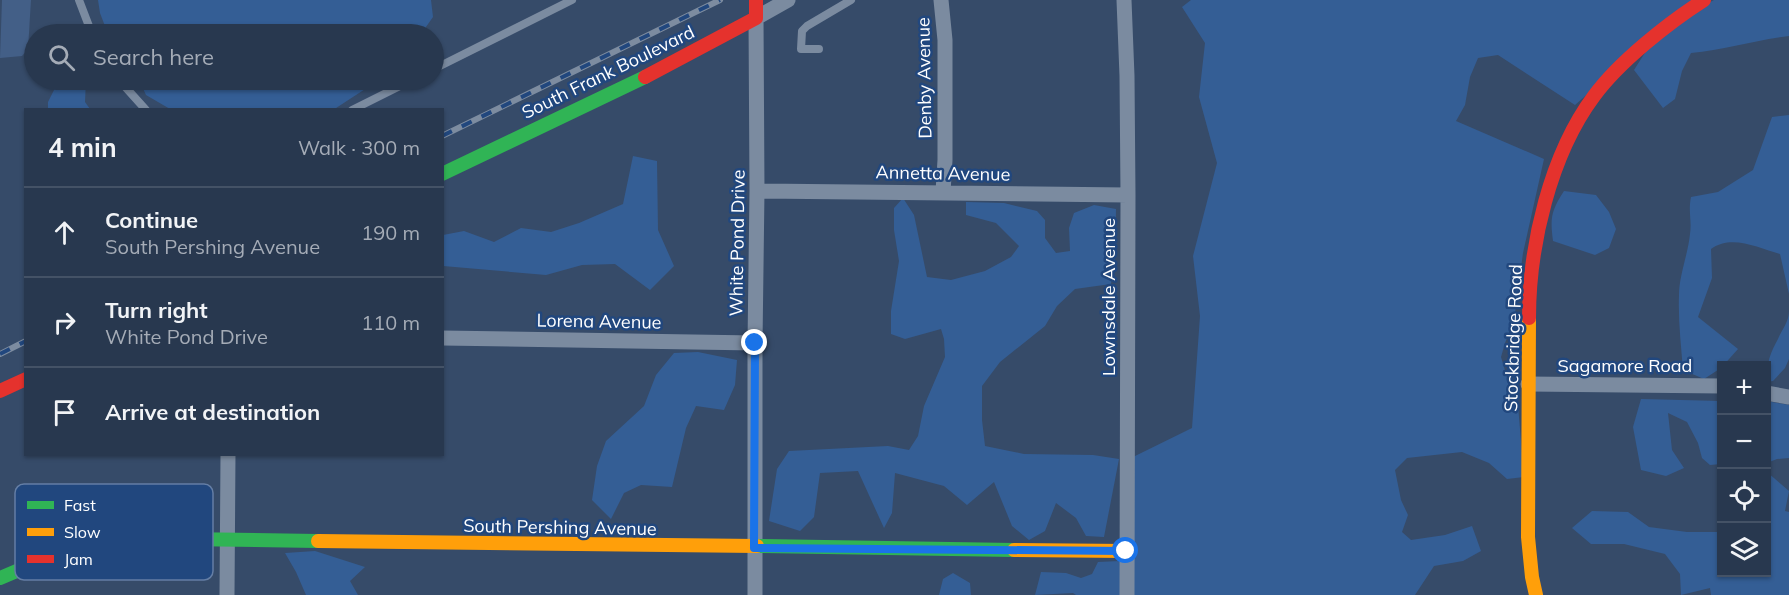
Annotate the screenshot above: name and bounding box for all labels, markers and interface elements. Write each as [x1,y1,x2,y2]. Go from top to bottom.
street label: Denby Avenue [911,17,937,139]
street label: South Frank Boulevard [518,20,698,124]
search box [24,24,444,90]
icon: search [45,41,78,74]
text: Search here [93,43,214,71]
text: 4 min [48,131,117,164]
text: Walk · 300 m [298,135,420,160]
street label: Annetta Avenue [875,160,1011,186]
street label: White Pond Drive [724,169,750,317]
text: Continue [105,206,198,234]
icon: ahead [48,216,81,249]
street label: Lownsdale Avenue [1097,218,1120,376]
text: 190 m [361,220,420,245]
text: South Pershing Avenue [105,234,320,259]
street label: Stockbridge Road [1499,264,1527,412]
text: Turn right [105,296,208,324]
icon: right [48,306,81,339]
street label: Lorena Avenue [536,308,662,334]
text: 110 m [361,310,420,335]
text: White Pond Drive [105,324,268,349]
route end [741,329,767,355]
street label: Sagamore Road [1558,354,1692,377]
map controls [1717,361,1771,577]
button: + [1717,361,1771,415]
icon: arrive [48,396,81,429]
text: Arrive at destination [105,398,320,426]
button: − [1717,415,1771,469]
button: locate [1717,469,1771,523]
legend [15,484,213,580]
text: Fast [64,495,96,515]
street label: South Pershing Avenue [463,514,657,540]
text: Slow [64,522,101,542]
button: layers [1717,523,1771,577]
route start [1112,537,1138,563]
text: Jam [64,549,93,569]

